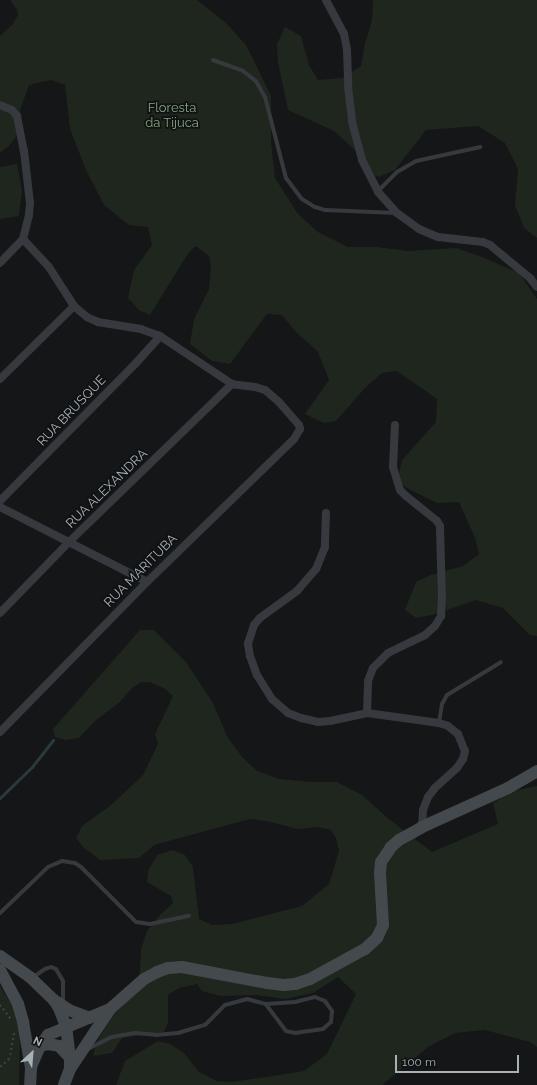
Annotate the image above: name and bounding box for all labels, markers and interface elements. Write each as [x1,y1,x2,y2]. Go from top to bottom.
park label: Floresta da Tijuca [145,101,199,132]
street label: RUA BRUSQUE [34,372,110,450]
street label: RUA ALEXANDRA [63,446,151,532]
street label: RUA MARITUBA [101,531,181,611]
north arrow [12,1033,52,1073]
text: N [31,1034,44,1049]
scale bar [397,1047,521,1073]
text: 100 m [402,1055,436,1069]

